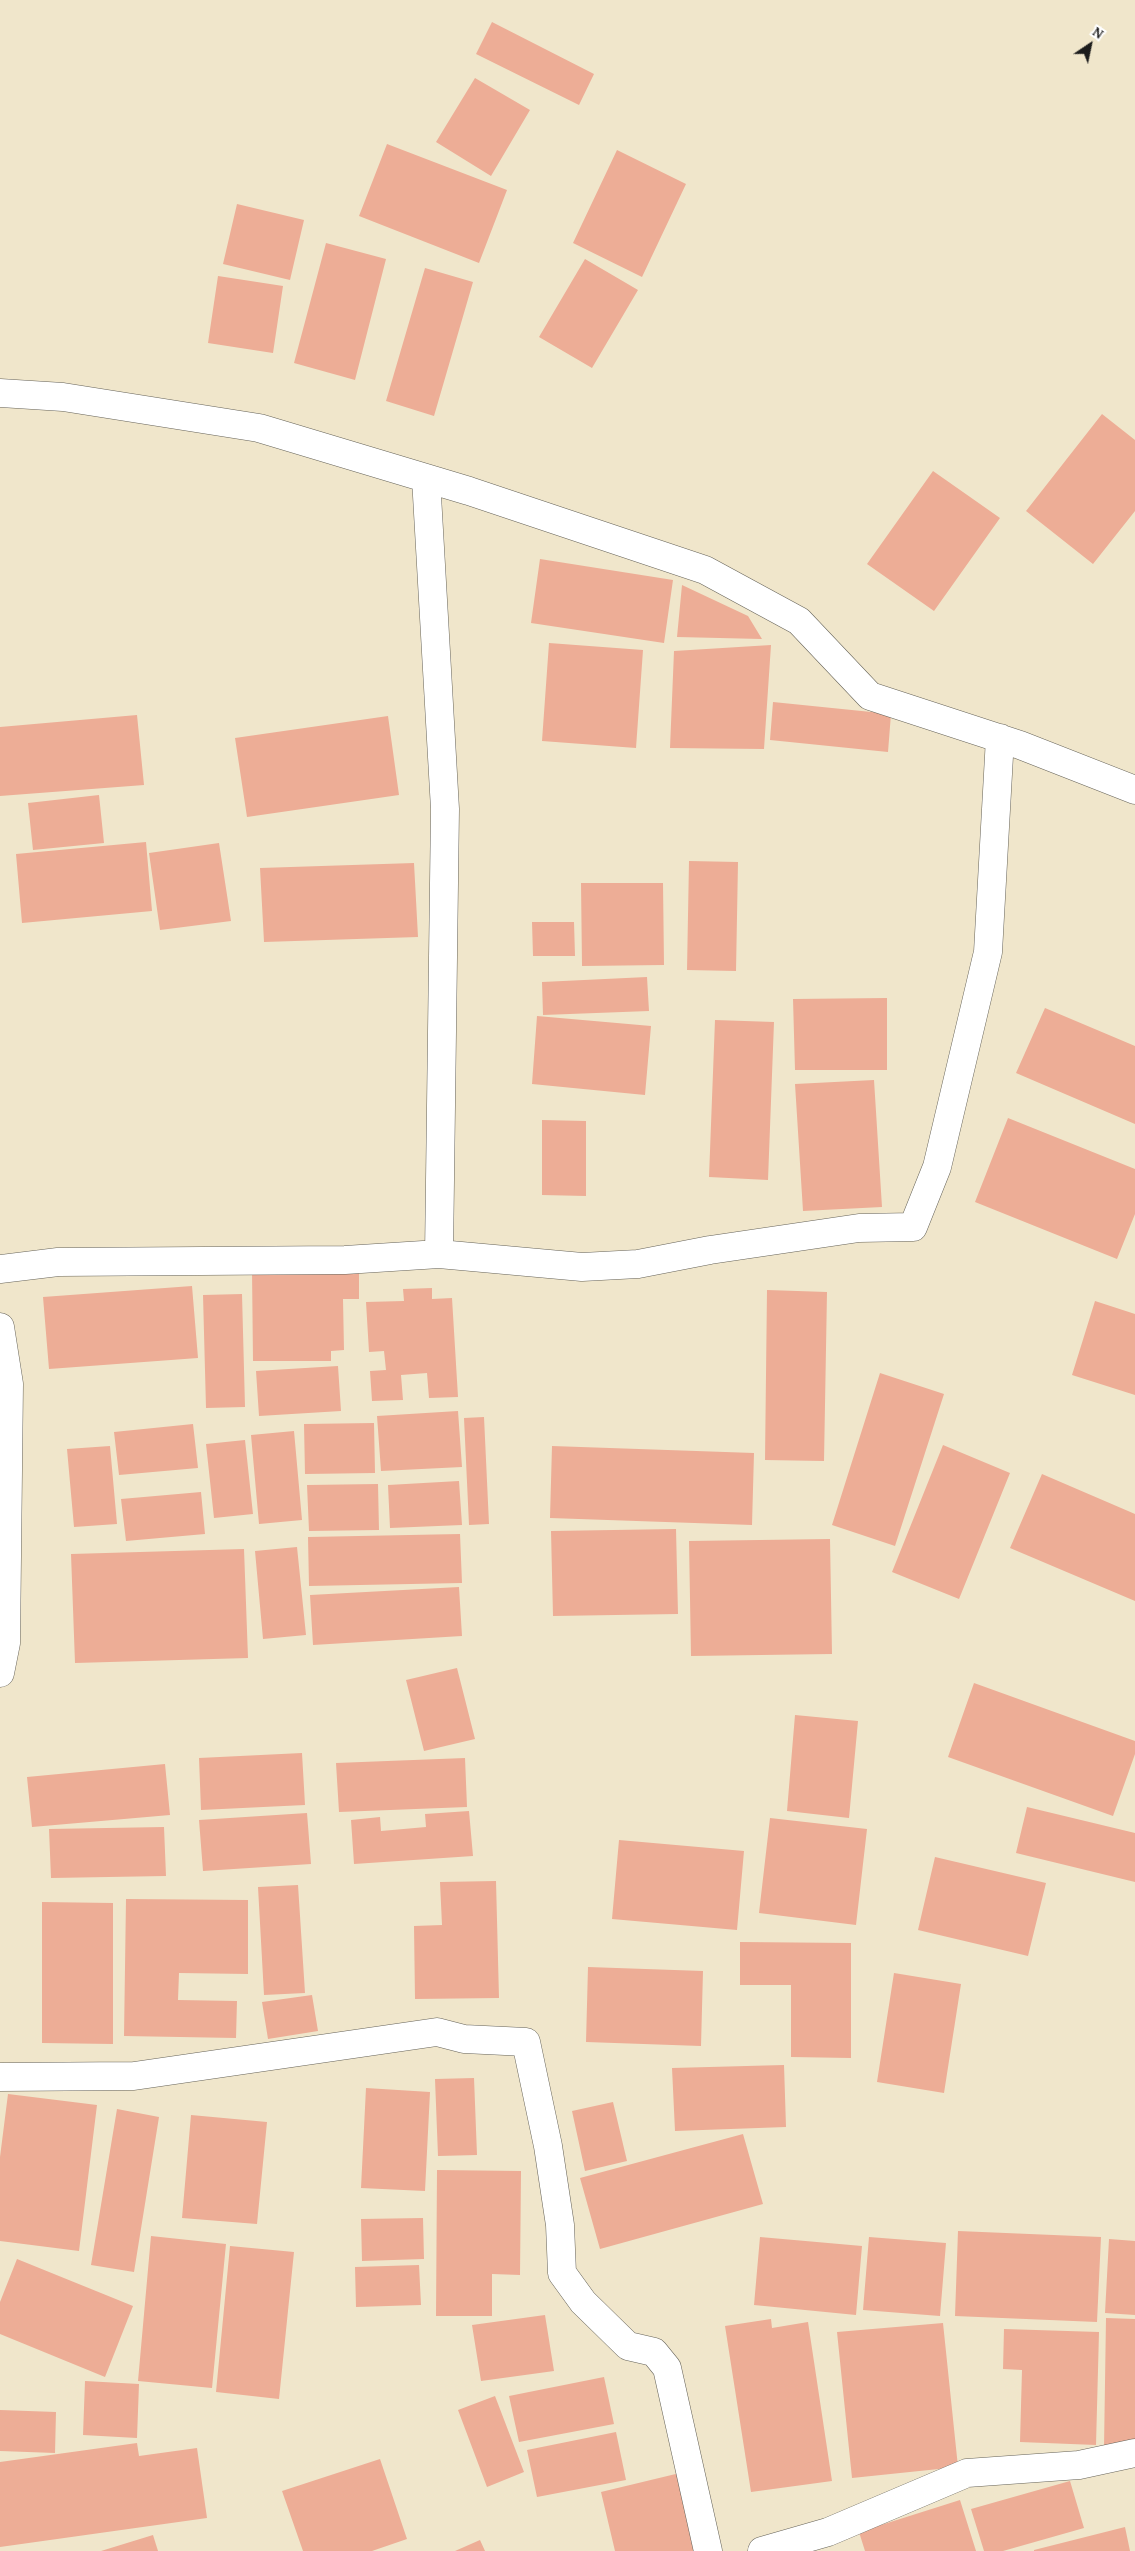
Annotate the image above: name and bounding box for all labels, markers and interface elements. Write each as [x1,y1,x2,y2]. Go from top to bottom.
north arrow [1065,20,1115,70]
text: N [1089,22,1108,43]

